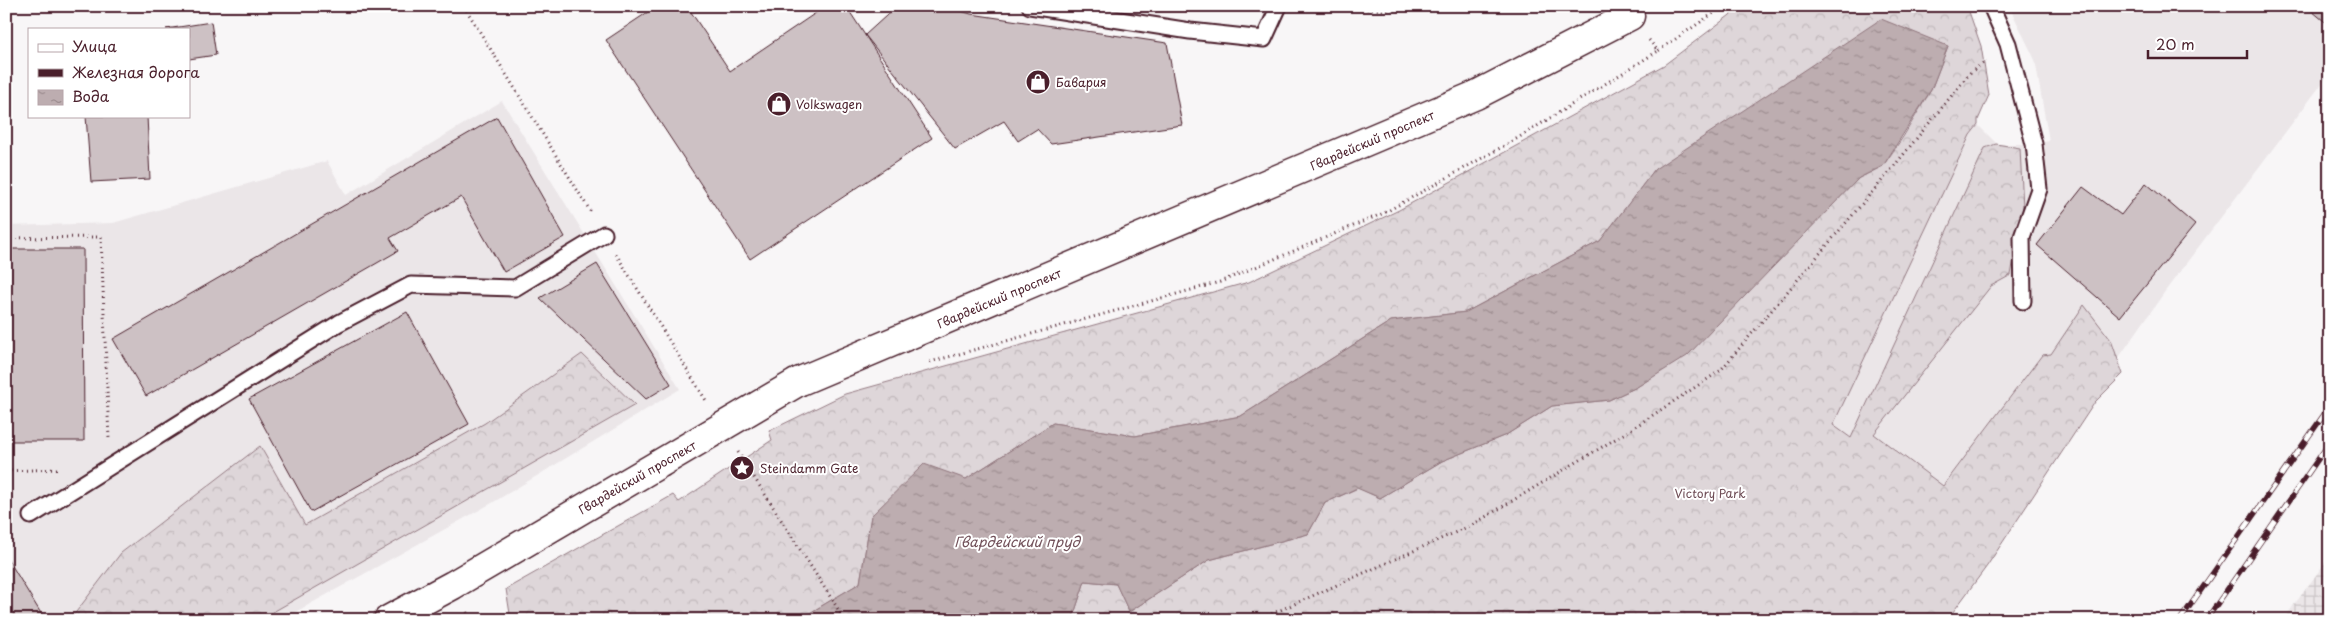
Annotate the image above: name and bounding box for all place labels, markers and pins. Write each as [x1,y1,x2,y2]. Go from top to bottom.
shop icon: Бавария [1025,69,1051,95]
place label: Бавария [1056,73,1107,91]
shop icon: Volkswagen [766,91,792,117]
place label: Volkswagen [796,95,862,113]
place icon: Steindamm Gate [729,455,755,481]
place label: Steindamm Gate [760,459,858,477]

